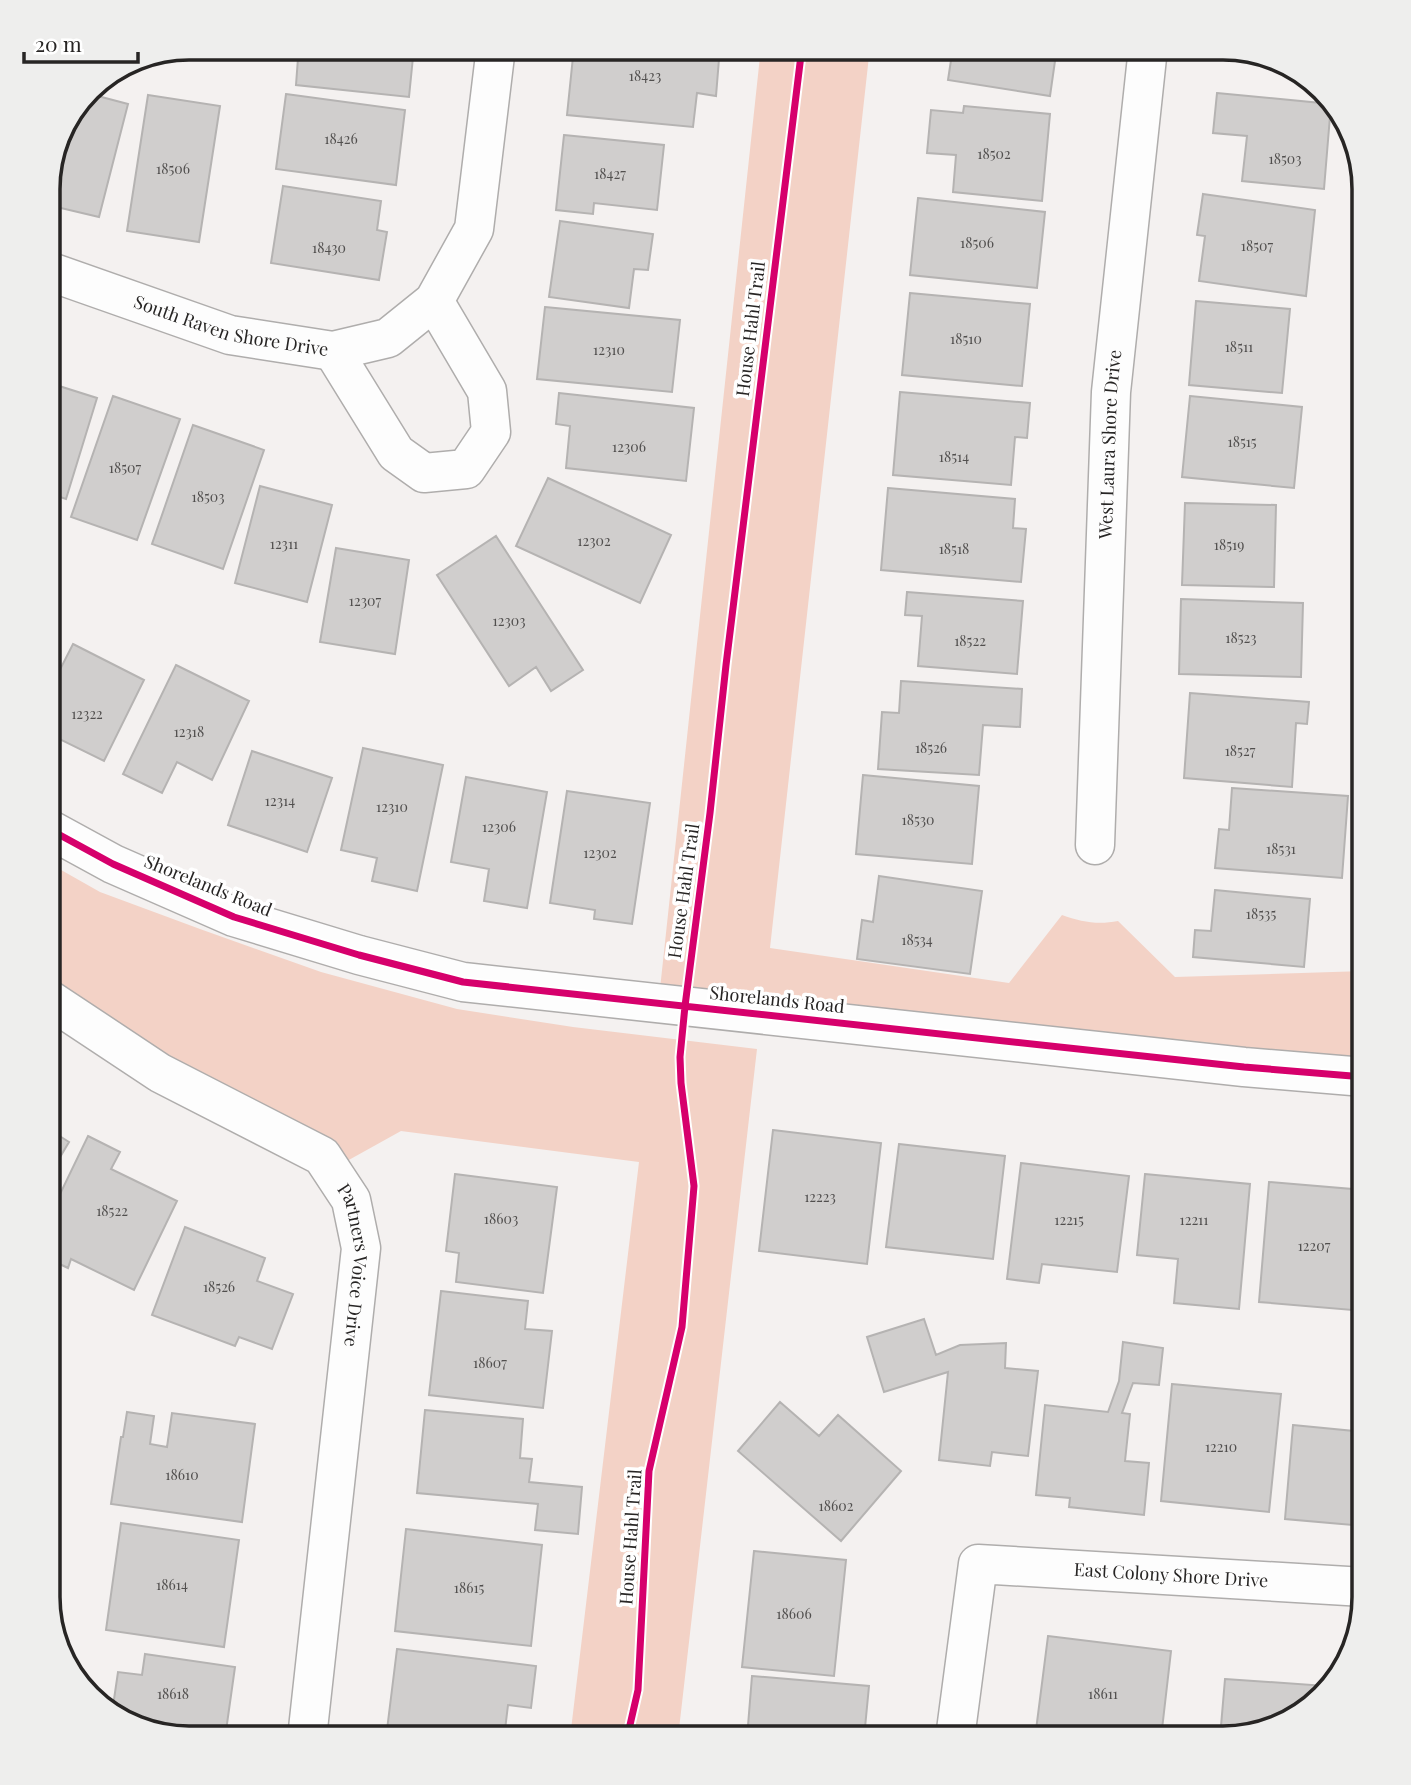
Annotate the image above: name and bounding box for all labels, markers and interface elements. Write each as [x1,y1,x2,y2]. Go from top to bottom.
scale bar [24,21,138,65]
text: 20 m [35,29,82,57]
house number: 18423 [629,66,661,85]
house number: 18426 [324,129,358,148]
house number: 18502 [977,144,1011,163]
house number: 18503 [1269,149,1301,168]
house number: 18506 [156,159,190,178]
house number: 18427 [594,164,626,183]
house number: 18506 [960,233,994,252]
house number: 18507 [1241,236,1273,255]
house number: 18430 [312,238,346,257]
street label: House Hahl Trail [730,260,770,398]
street label: South Raven Shore Drive [131,289,330,361]
house number: 18510 [950,329,982,348]
house number: 18511 [1225,337,1253,356]
house number: 12310 [593,340,625,359]
street label: West Laura Shore Drive [1093,348,1126,540]
house number: 18515 [1227,432,1257,451]
house number: 12306 [612,437,646,456]
house number: 18514 [939,447,969,466]
house number: 18507 [109,458,141,477]
house number: 18503 [192,487,224,506]
house number: 12302 [577,531,611,550]
house number: 12311 [270,534,298,553]
house number: 18519 [1214,535,1244,554]
house number: 18518 [939,539,969,558]
house number: 12307 [349,591,381,610]
house number: 12303 [493,611,525,630]
house number: 18523 [1225,628,1257,647]
house number: 18522 [954,631,986,650]
house number: 12322 [71,704,103,723]
house number: 12318 [174,722,204,741]
house number: 18526 [915,738,947,757]
house number: 18527 [1225,741,1256,760]
house number: 12314 [265,791,295,810]
house number: 12310 [376,797,408,816]
house number: 18530 [902,810,934,829]
house number: 12306 [482,817,516,836]
street label: House Hahl Trail [662,822,704,960]
house number: 18531 [1266,839,1296,858]
house number: 12302 [583,843,617,862]
street label: Shorelands Road [141,849,276,922]
house number: 18535 [1246,904,1276,923]
house number: 18534 [901,930,933,949]
street label: Shorelands Road [708,980,846,1018]
street label: Partners Voice Drive [332,1179,374,1348]
house number: 12223 [804,1187,836,1206]
house number: 18522 [96,1201,128,1220]
house number: 18603 [484,1209,518,1228]
house number: 12215 [1054,1210,1084,1229]
house number: 12211 [1180,1210,1208,1229]
house number: 12207 [1298,1236,1331,1255]
house number: 18526 [203,1277,235,1296]
house number: 18607 [473,1353,507,1372]
house number: 12210 [1205,1437,1237,1456]
house number: 18610 [165,1465,199,1484]
street label: House Hahl Trail [613,1468,647,1606]
house number: 18602 [819,1496,854,1515]
street label: East Colony Shore Drive [1073,1557,1269,1592]
house number: 18614 [156,1575,188,1594]
house number: 18615 [454,1578,484,1597]
house number: 18606 [776,1604,812,1623]
house number: 18618 [157,1684,189,1703]
house number: 18611 [1088,1684,1118,1703]

